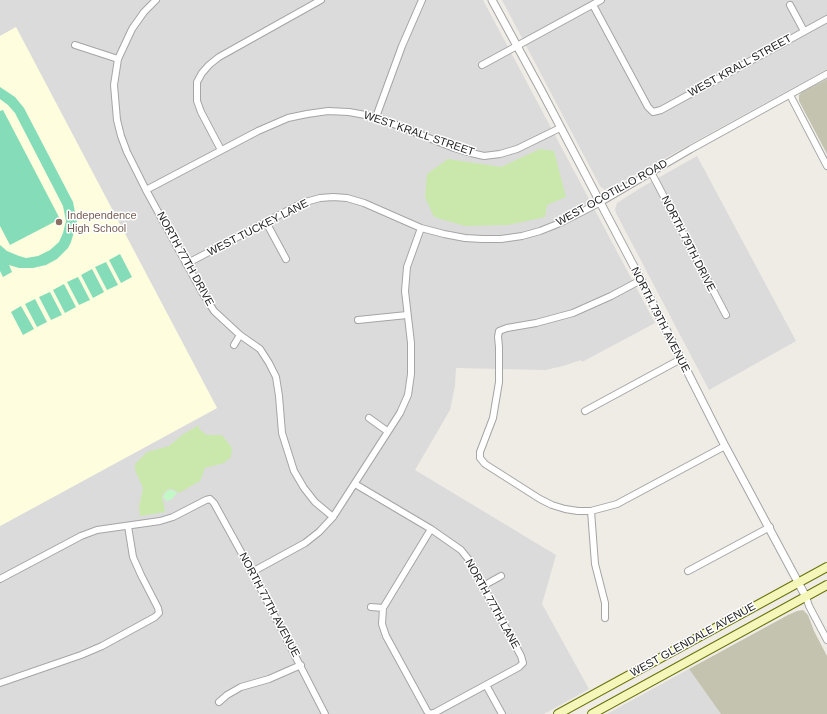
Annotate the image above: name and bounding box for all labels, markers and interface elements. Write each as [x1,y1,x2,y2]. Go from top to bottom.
street label: WEST KRALL STREET [686,32,794,100]
street label: WEST KRALL STREET [362,109,476,159]
street label: WEST OCOTILLO ROAD [554,157,670,229]
street label: NORTH 79TH DRIVE [658,194,718,294]
street label: WEST TUCKEY LANE [205,197,311,259]
place label: Independence High School [67,209,137,235]
street label: NORTH 77TH DRIVE [154,210,216,308]
marker: Independence High School [54,217,64,227]
street label: NORTH 79TH AVENUE [628,265,692,375]
street label: NORTH 77TH AVENUE [236,551,302,659]
street label: NORTH 77TH LANE [462,557,522,651]
street label: WEST GLENDALE AVENUE [628,600,758,680]

